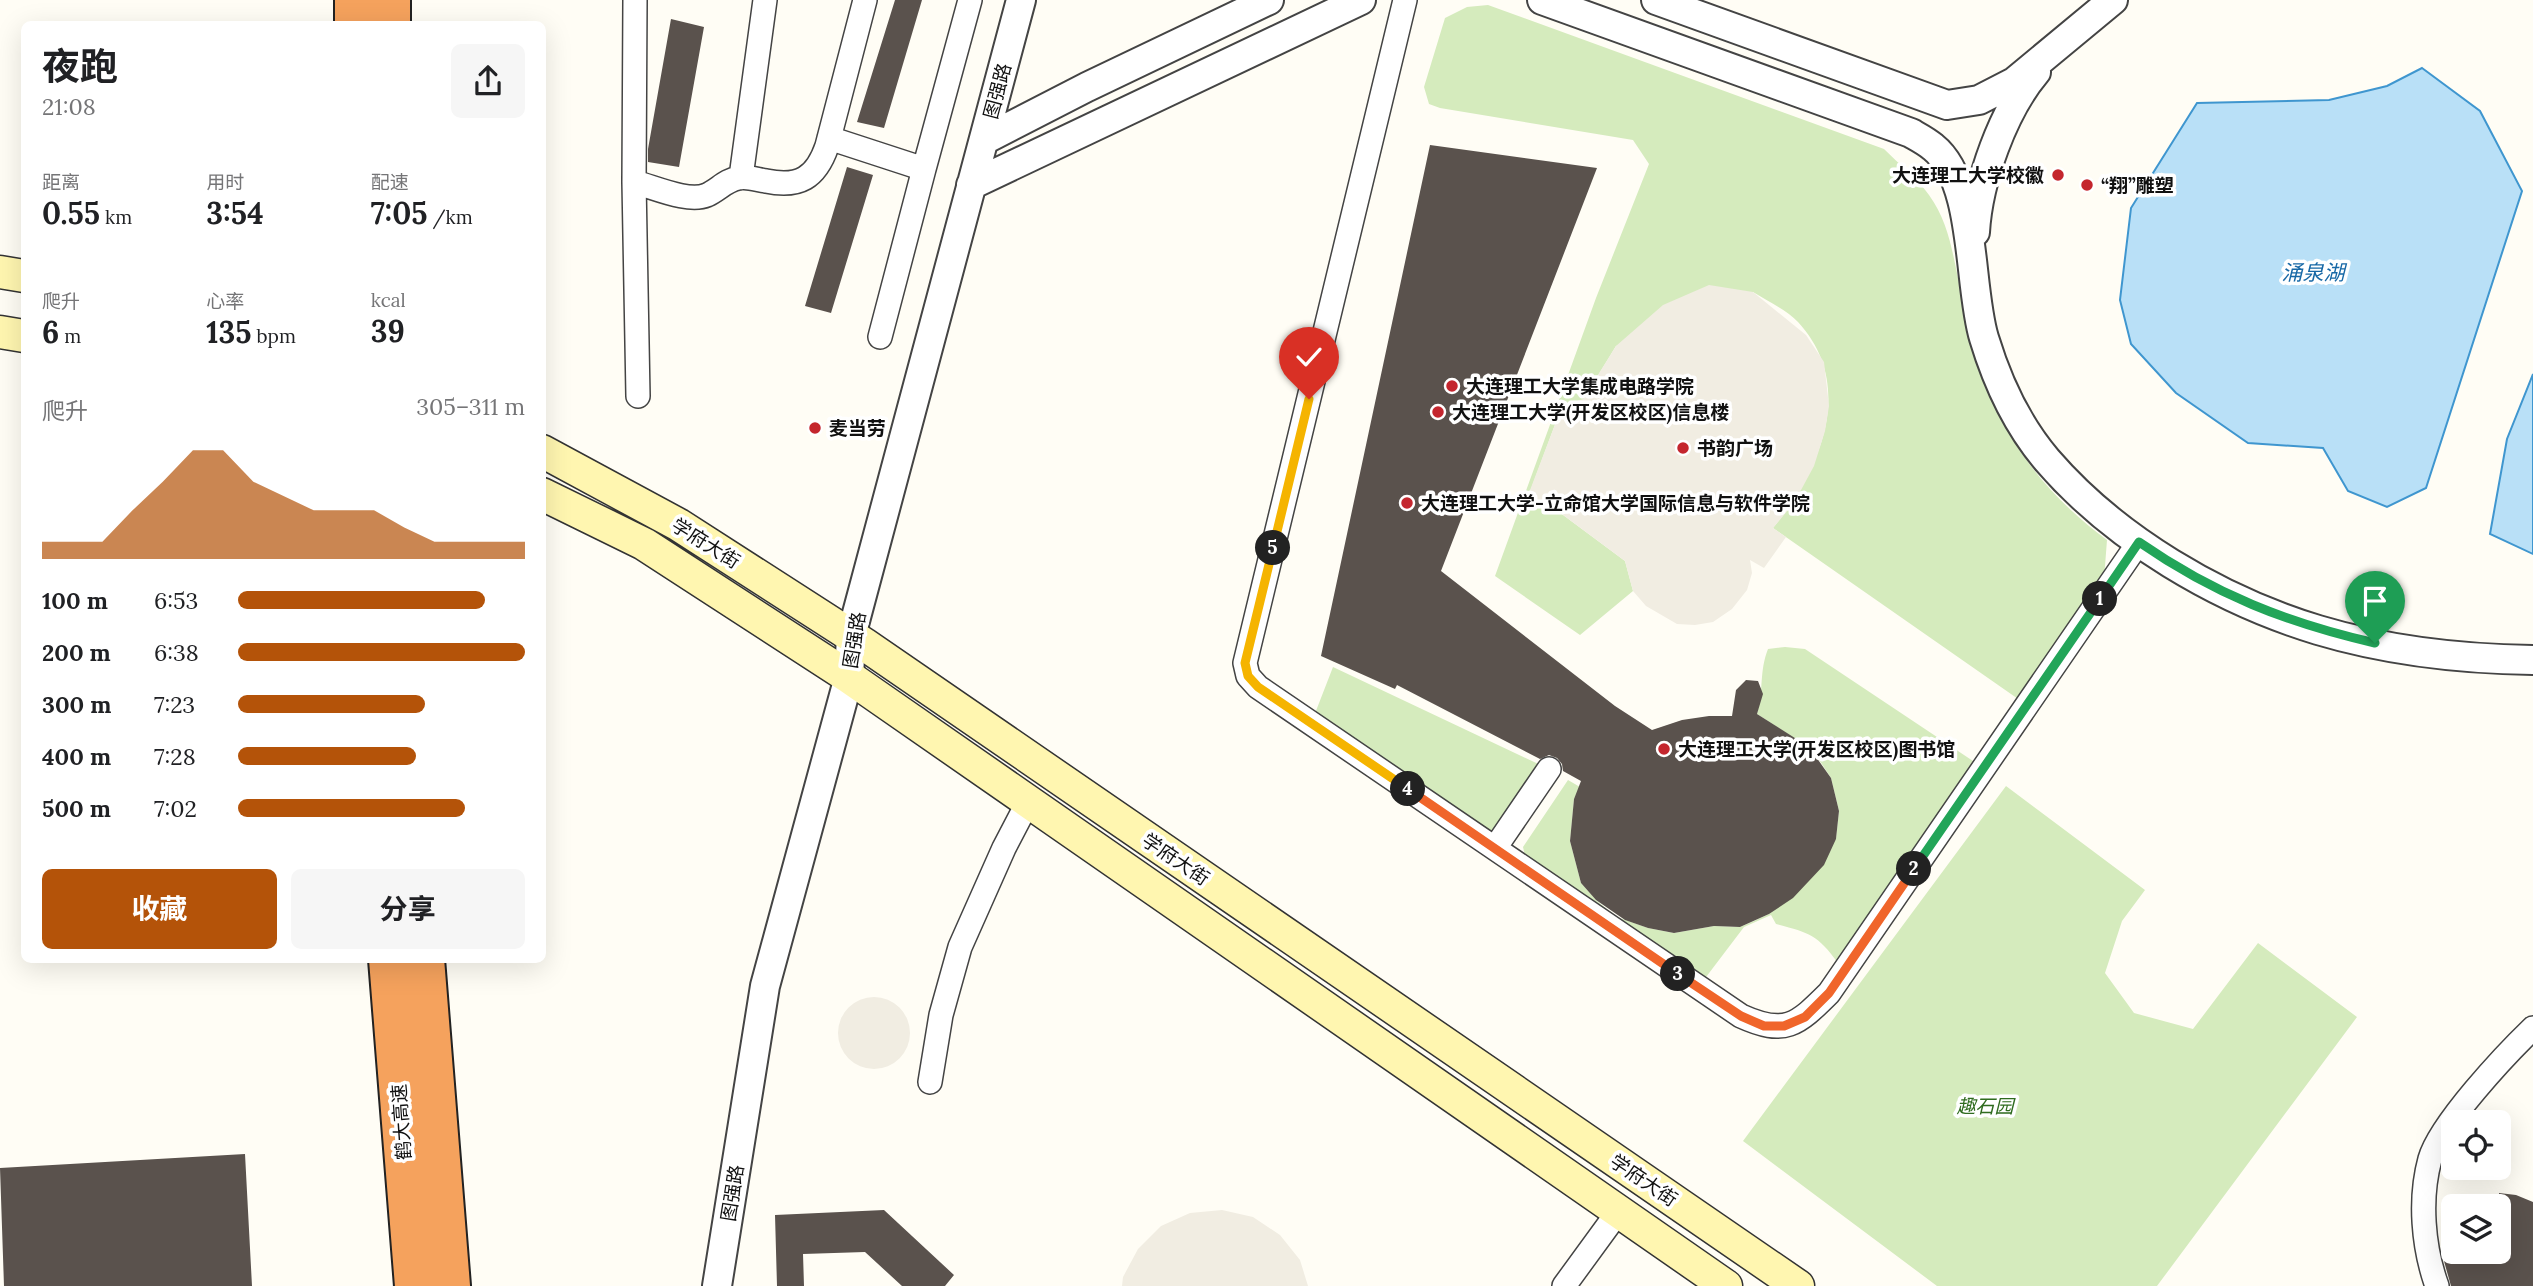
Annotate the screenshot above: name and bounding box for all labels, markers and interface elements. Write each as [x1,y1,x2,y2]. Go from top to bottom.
text: 夜跑 [42,42,118,90]
button: share [451,44,525,118]
street label: 图强路 [978,60,1016,122]
text: 21:08 [42,92,96,121]
place label: 大连理工大学校徽 [1892,163,2044,187]
marker: 大连理工大学校徽 [2050,167,2066,183]
text: 距离 [42,170,80,194]
text: 用时 [206,170,244,194]
text: 配速 [371,170,409,194]
place label: “翔”雕塑 [2101,173,2174,197]
marker: “翔”雕塑 [2079,177,2095,193]
text: 0.55 [42,194,100,232]
text: 3:54 [206,194,264,232]
text: 7:05 [371,194,428,232]
text: km [100,205,132,229]
text: /km [428,205,473,229]
water label: 涌泉湖 [2282,259,2347,286]
text: kcal [371,288,406,312]
text: 爬升 [42,289,80,313]
text: 心率 [206,289,244,313]
text: 39 [371,312,405,350]
text: 6 [42,313,59,351]
text: 135 [206,313,252,351]
text: m [59,324,81,348]
text: bpm [252,324,296,348]
pin [1279,327,1339,399]
icon: check [1290,338,1328,376]
place label: 大连理工大学集成电路学院 [1466,374,1694,398]
marker: 大连理工大学集成电路学院 [1444,378,1460,394]
text: 305–311 m [416,392,525,421]
text: 爬升 [42,396,88,425]
place label: 大连理工大学(开发区校区)信息楼 [1452,400,1729,425]
marker: 大连理工大学(开发区校区)信息楼 [1430,404,1446,420]
place label: 麦当劳 [829,416,886,440]
marker: 麦当劳 [807,420,823,436]
place label: 书韵广场 [1697,436,1773,460]
marker: 书韵广场 [1675,440,1691,456]
place label: 大连理工大学-立命馆大学国际信息与软件学院 [1421,491,1810,515]
marker: 大连理工大学-立命馆大学国际信息与软件学院 [1399,495,1415,511]
street label: 学府大街 [667,513,745,573]
pin: 5 [1256,530,1290,566]
text: 5 [1267,535,1278,559]
pin [2345,571,2405,643]
pin: 1 [2082,582,2118,616]
icon: arrive [2356,582,2394,620]
text: 100 m [42,586,108,615]
text: 6:53 [154,586,198,615]
text: 1 [2096,586,2103,610]
street label: 图强路 [838,610,870,670]
text: 200 m [42,638,111,667]
text: 6:38 [154,638,199,667]
text: 300 m [42,690,111,719]
text: 7:23 [154,690,195,719]
place label: 大连理工大学(开发区校区)图书馆 [1678,737,1955,762]
marker: 大连理工大学(开发区校区)图书馆 [1656,741,1672,757]
text: 400 m [42,742,111,771]
text: 7:28 [154,742,196,771]
pin: 4 [1390,772,1426,806]
text: 4 [1402,776,1413,800]
text: 500 m [42,794,111,823]
text: 7:02 [154,794,197,823]
street label: 学府大街 [1138,828,1214,890]
pin: 2 [1896,852,1932,886]
text: 2 [1908,856,1919,880]
button: 收藏 [42,869,277,949]
button: 分享 [291,869,525,949]
pin: 3 [1660,956,1696,992]
text: 3 [1672,961,1683,985]
street label: 鹤大高速 [386,1083,416,1161]
park label: 趣石园 [1956,1094,2016,1118]
map controls [2441,1110,2511,1264]
button: locate [2441,1110,2511,1180]
street label: 学府大街 [1606,1149,1682,1211]
street label: 图强路 [716,1163,748,1223]
button: layers [2441,1194,2511,1264]

